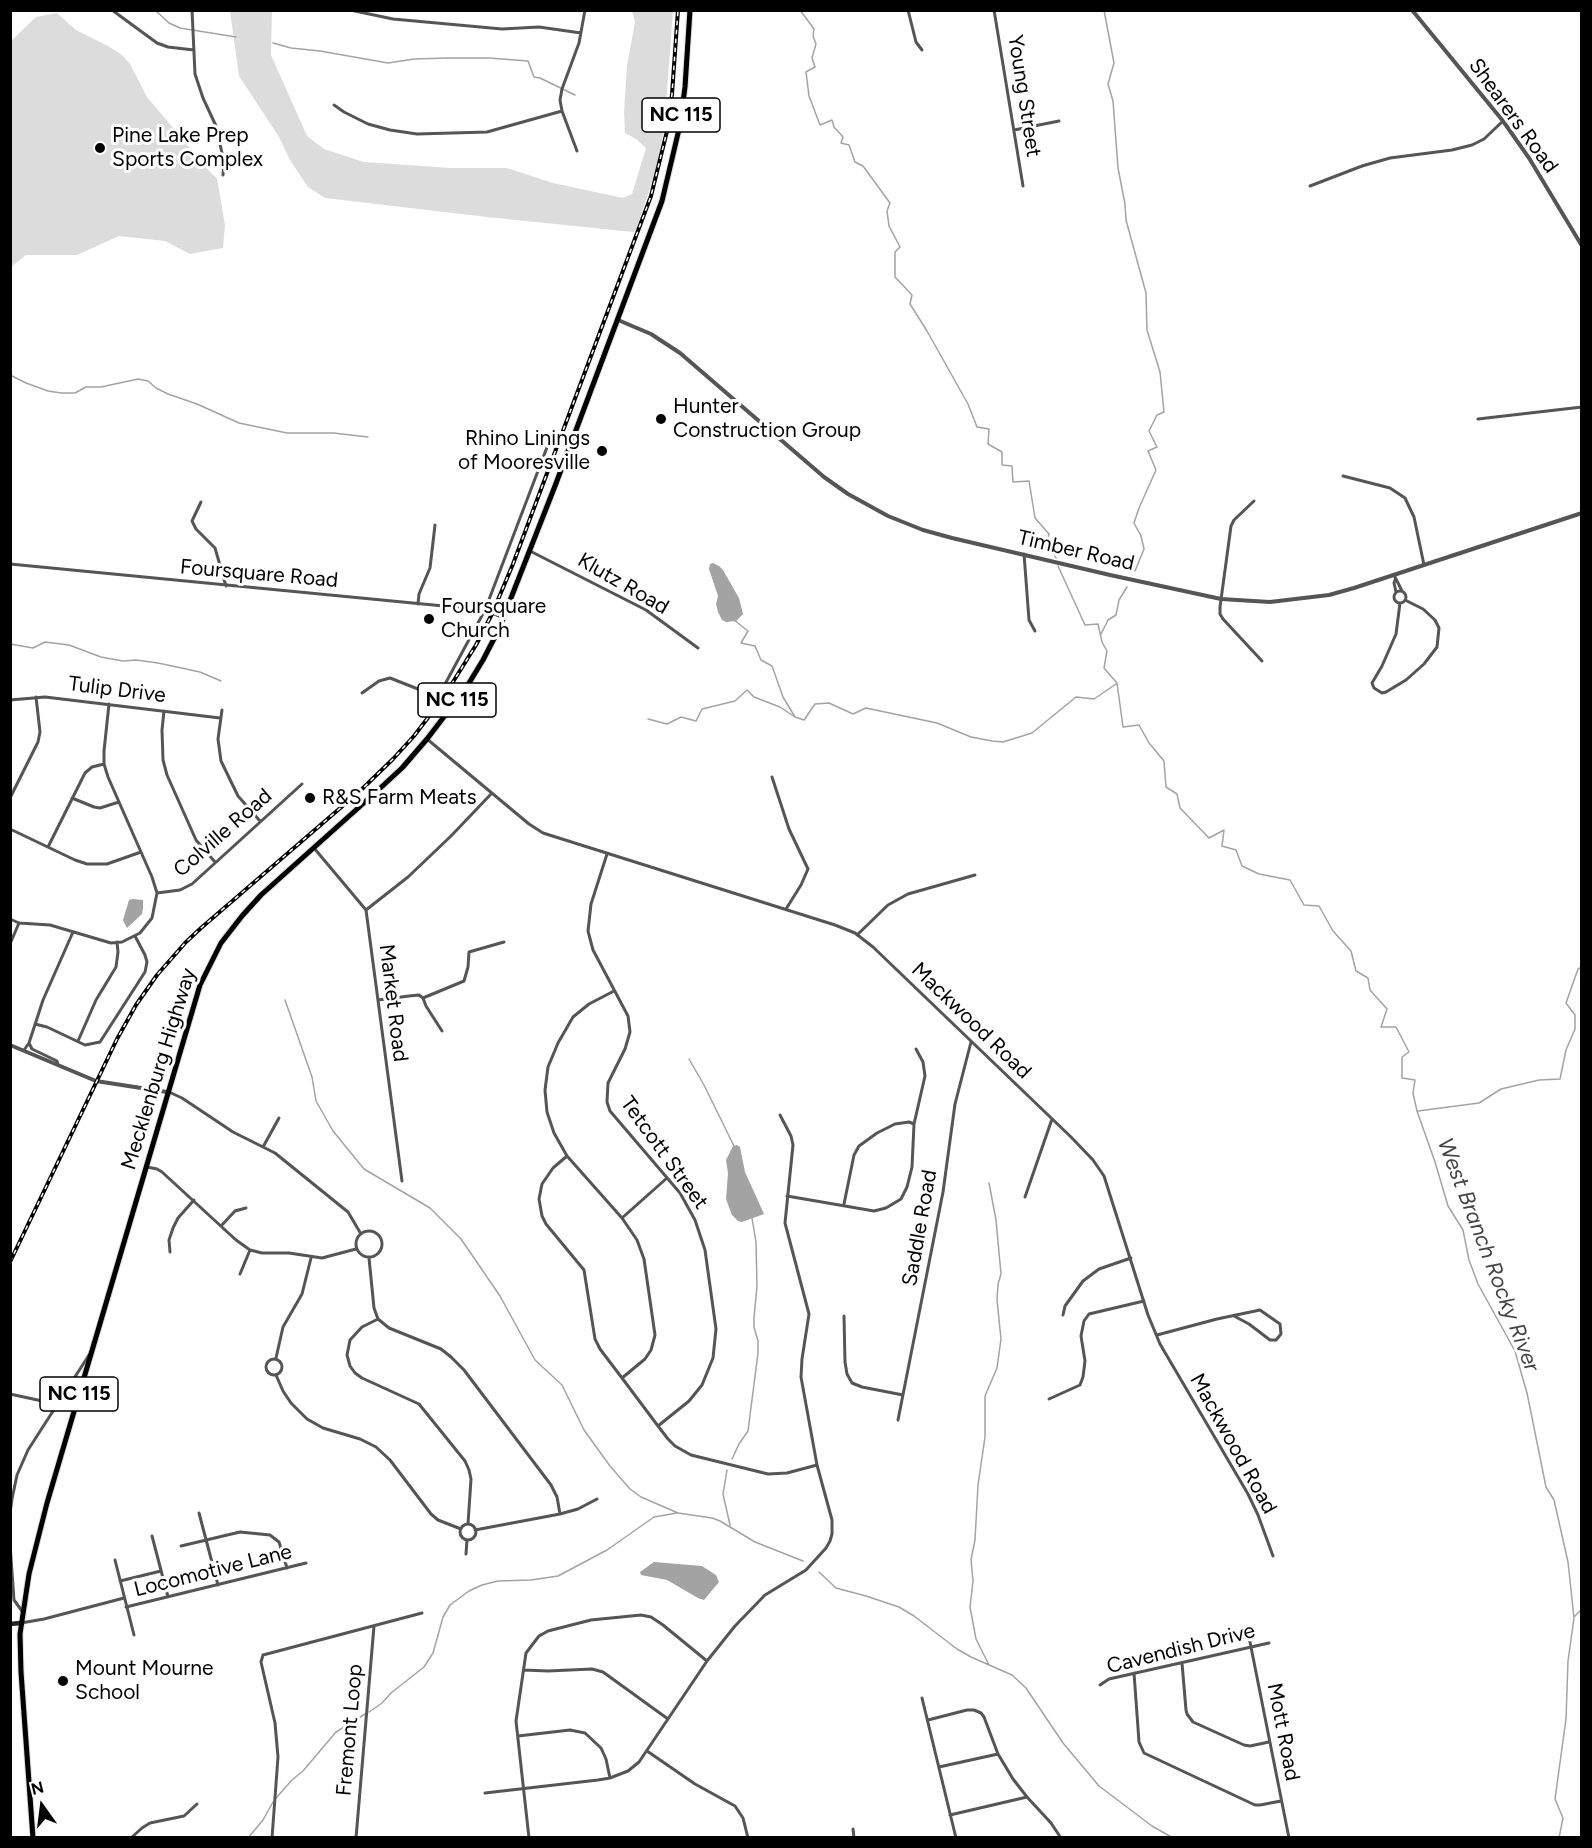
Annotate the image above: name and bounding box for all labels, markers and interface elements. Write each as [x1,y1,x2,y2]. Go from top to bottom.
street label: Young Street [1002,33,1046,159]
street label: Shearers Road [1463,54,1563,178]
road number: NC 115 [642,98,720,132]
place label: Pine Lake Prep Sports Complex [112,123,263,173]
marker: Pine Lake Prep Sports Complex [93,141,107,155]
place label: Hunter Construction Group [673,394,861,444]
marker: Hunter Construction Group [654,412,668,426]
place label: Rhino Linings of Mooresville [458,426,590,476]
marker: Rhino Linings of Mooresville [595,444,609,458]
street label: Timber Road [1015,525,1137,577]
street label: Klutz Road [573,548,673,620]
street label: Foursquare Road [179,555,339,593]
place label: Foursquare Church [441,594,546,644]
marker: Foursquare Church [422,612,436,626]
street label: Tulip Drive [67,672,167,708]
road number: NC 115 [418,683,496,717]
street label: Colville Road [169,783,277,883]
place label: R&S Farm Meats [322,785,477,811]
marker: R&S Farm Meats [303,791,317,805]
street label: Market Road [373,943,413,1063]
street label: Mackwood Road [906,958,1036,1084]
street label: Mecklenburg Highway [116,965,202,1173]
street label: Tetcott Street [615,1092,713,1214]
water label: West Branch Rocky River [1431,1134,1545,1376]
street label: Saddle Road [897,1168,943,1288]
street label: Mackwood Road [1184,1369,1282,1519]
road number: NC 115 [40,1377,118,1411]
street label: Locomotive Lane [132,1539,294,1603]
street label: Cavendish Drive [1104,1618,1258,1680]
place label: Mount Mourne School [75,1656,213,1706]
street label: Fremont Loop [332,1663,368,1797]
marker: Mount Mourne School [56,1674,70,1688]
street label: Mott Road [1261,1681,1305,1783]
north arrow [12,1776,72,1836]
text: N [29,1777,46,1799]

